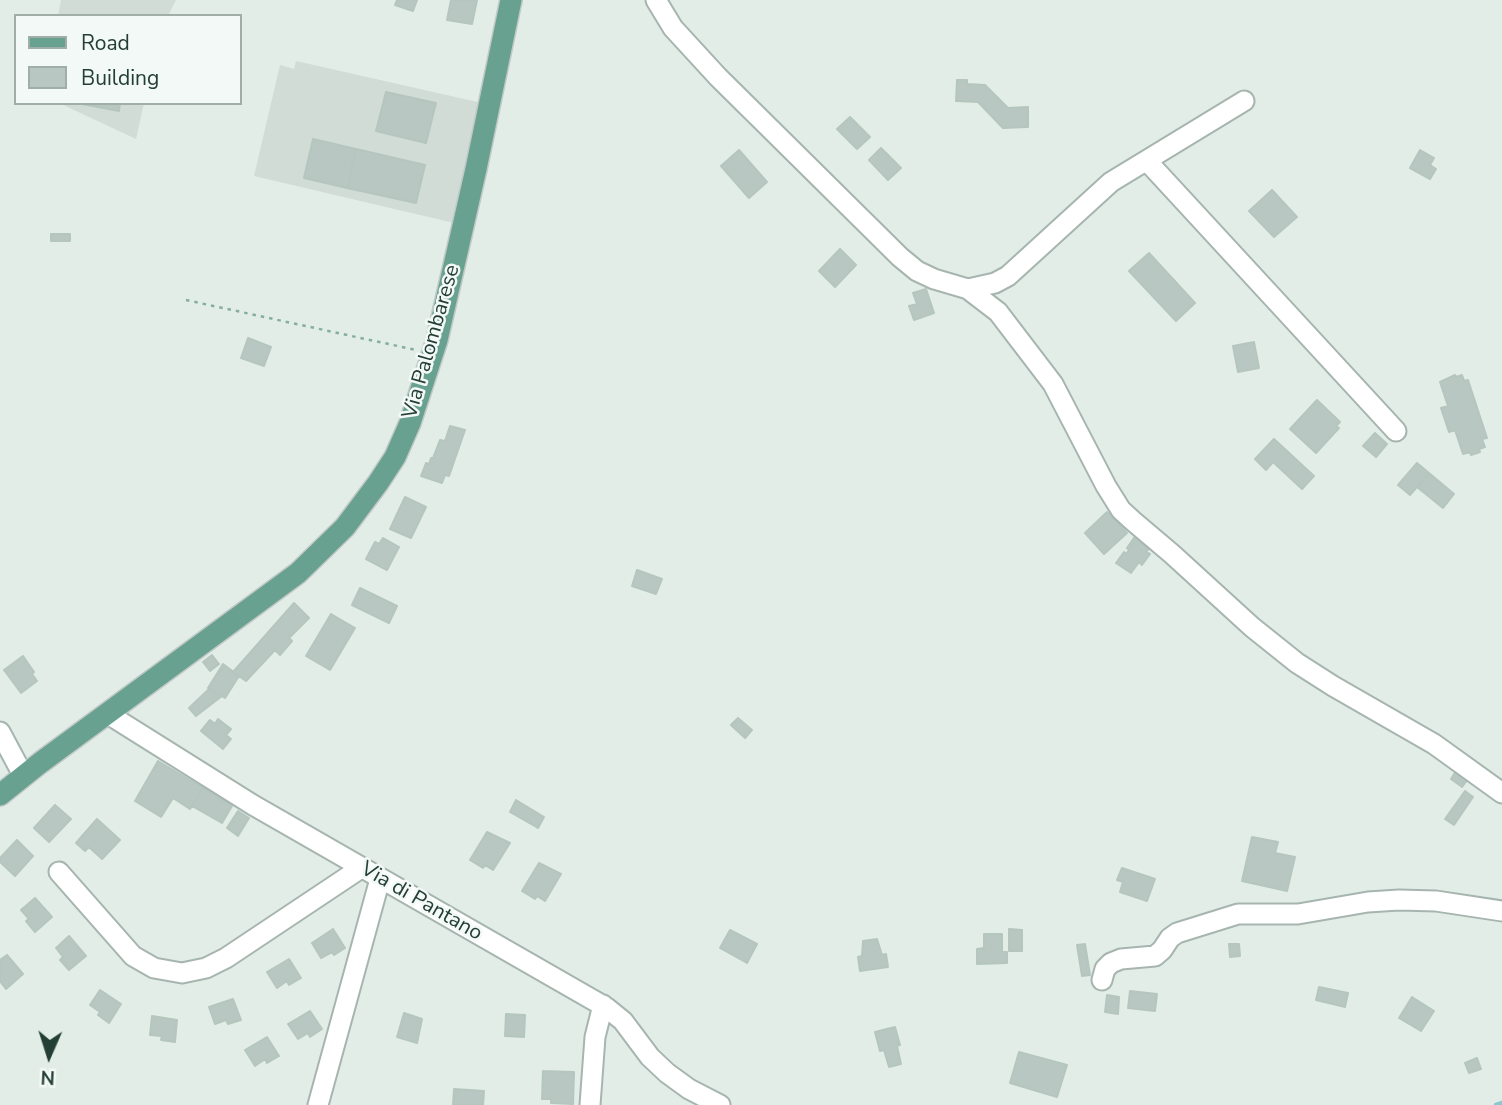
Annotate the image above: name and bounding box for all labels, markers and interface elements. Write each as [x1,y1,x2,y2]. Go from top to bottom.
legend [14,14,242,105]
text: Road [81,29,130,57]
text: Building [81,64,159,92]
street label: Via Palombarese [398,262,466,422]
street label: Via di Pantano [356,857,486,947]
north arrow [14,1021,84,1091]
text: N [40,1064,56,1090]

